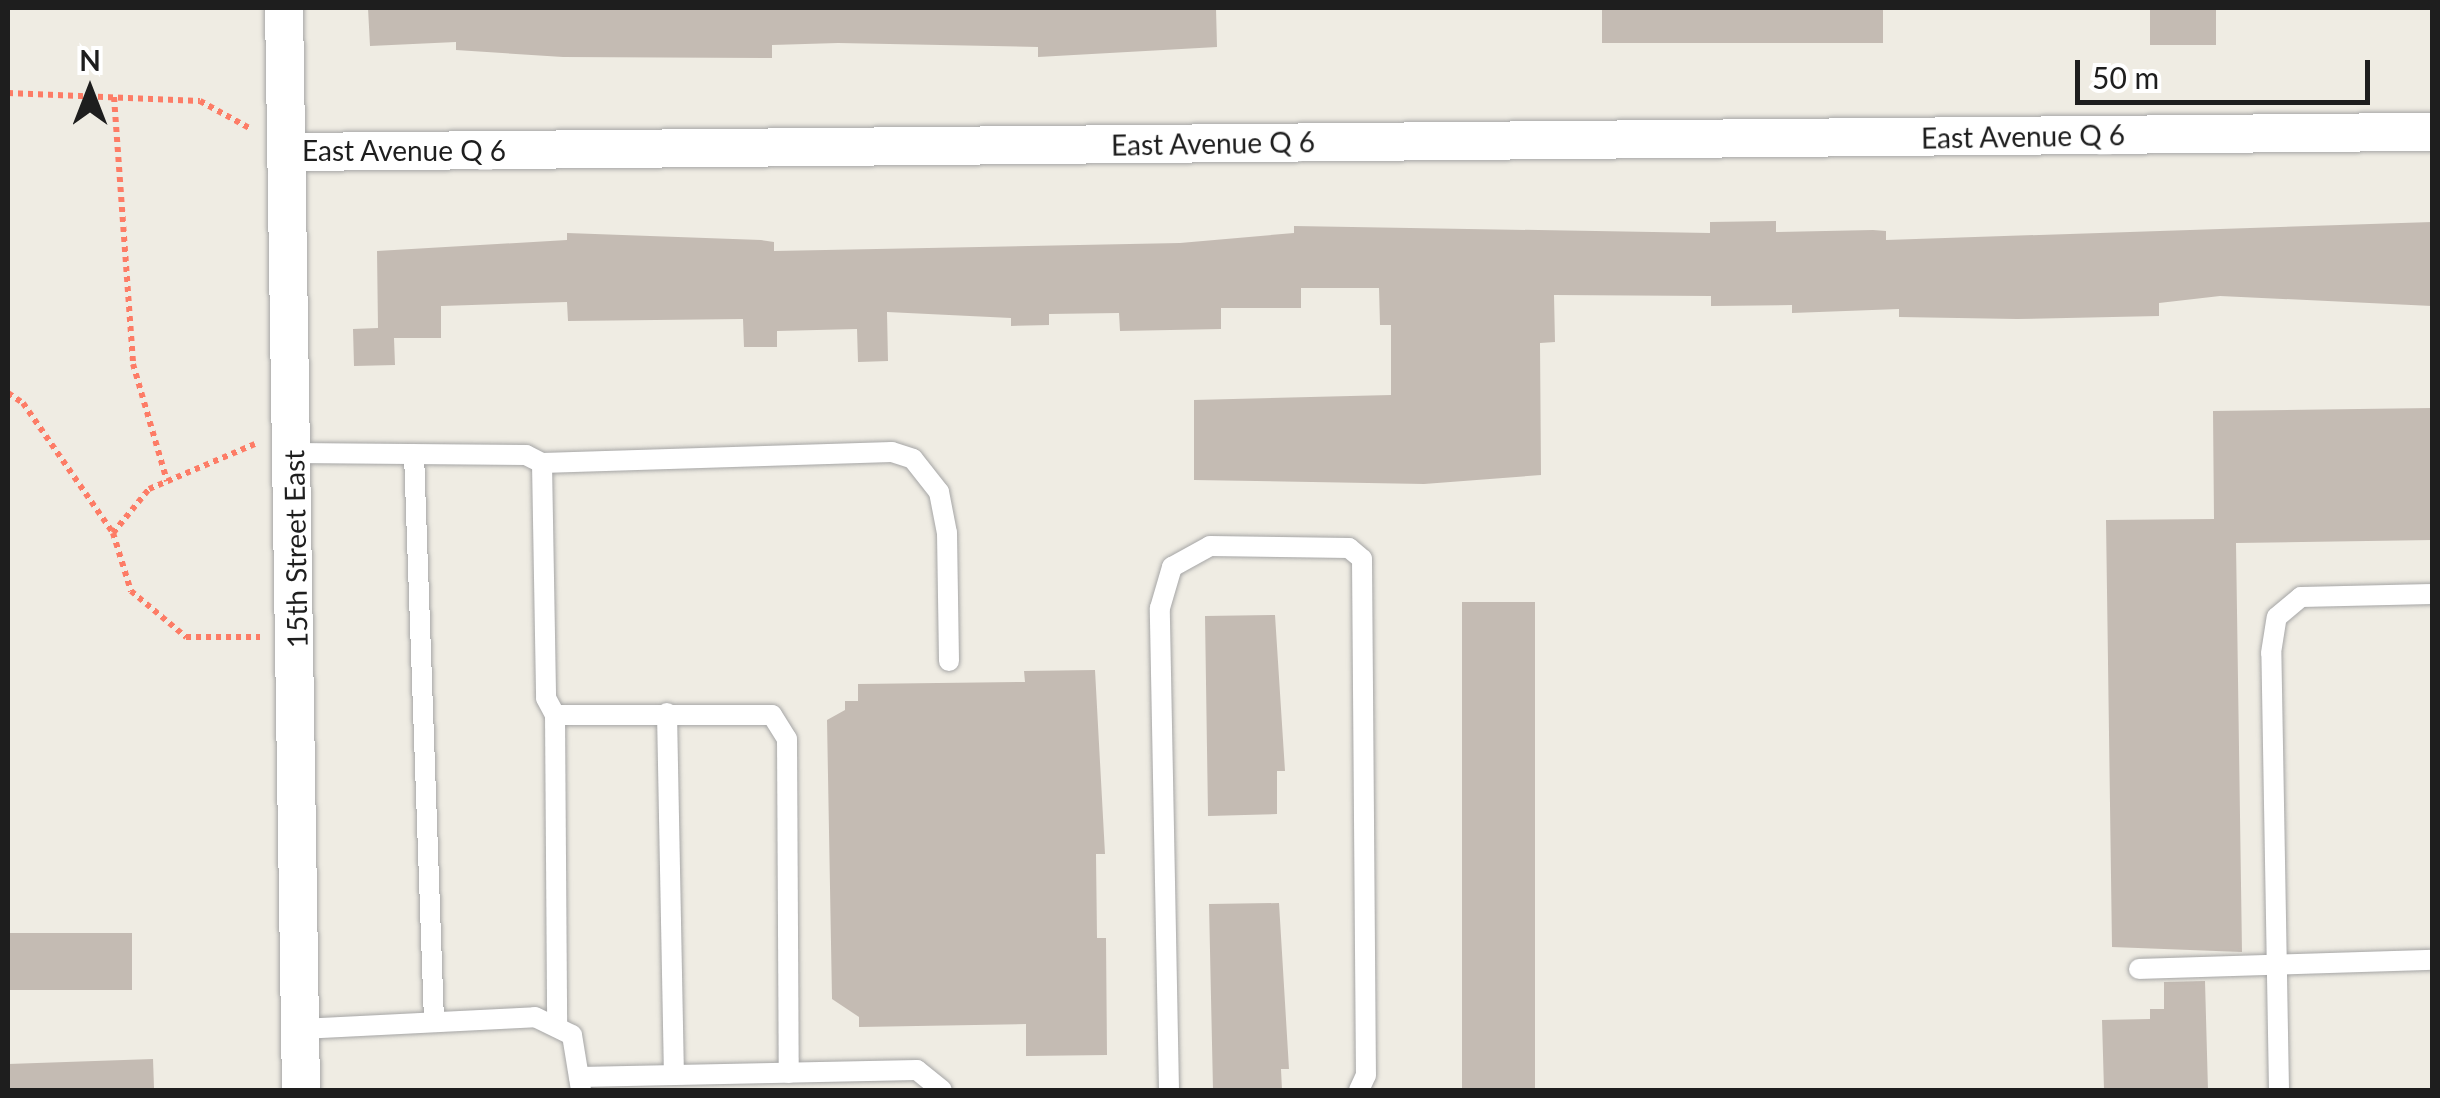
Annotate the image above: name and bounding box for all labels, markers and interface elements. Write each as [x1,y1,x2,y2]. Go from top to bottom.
north arrow [40,40,140,140]
scale bar [2080,40,2375,102]
text: N [79,43,101,77]
text: 50 m [2092,59,2159,95]
street label: East Avenue Q 6 [1920,117,2126,155]
street label: East Avenue Q 6 [1110,124,1316,162]
street label: East Avenue Q 6 [302,133,506,167]
street label: 15th Street East [276,450,314,648]

